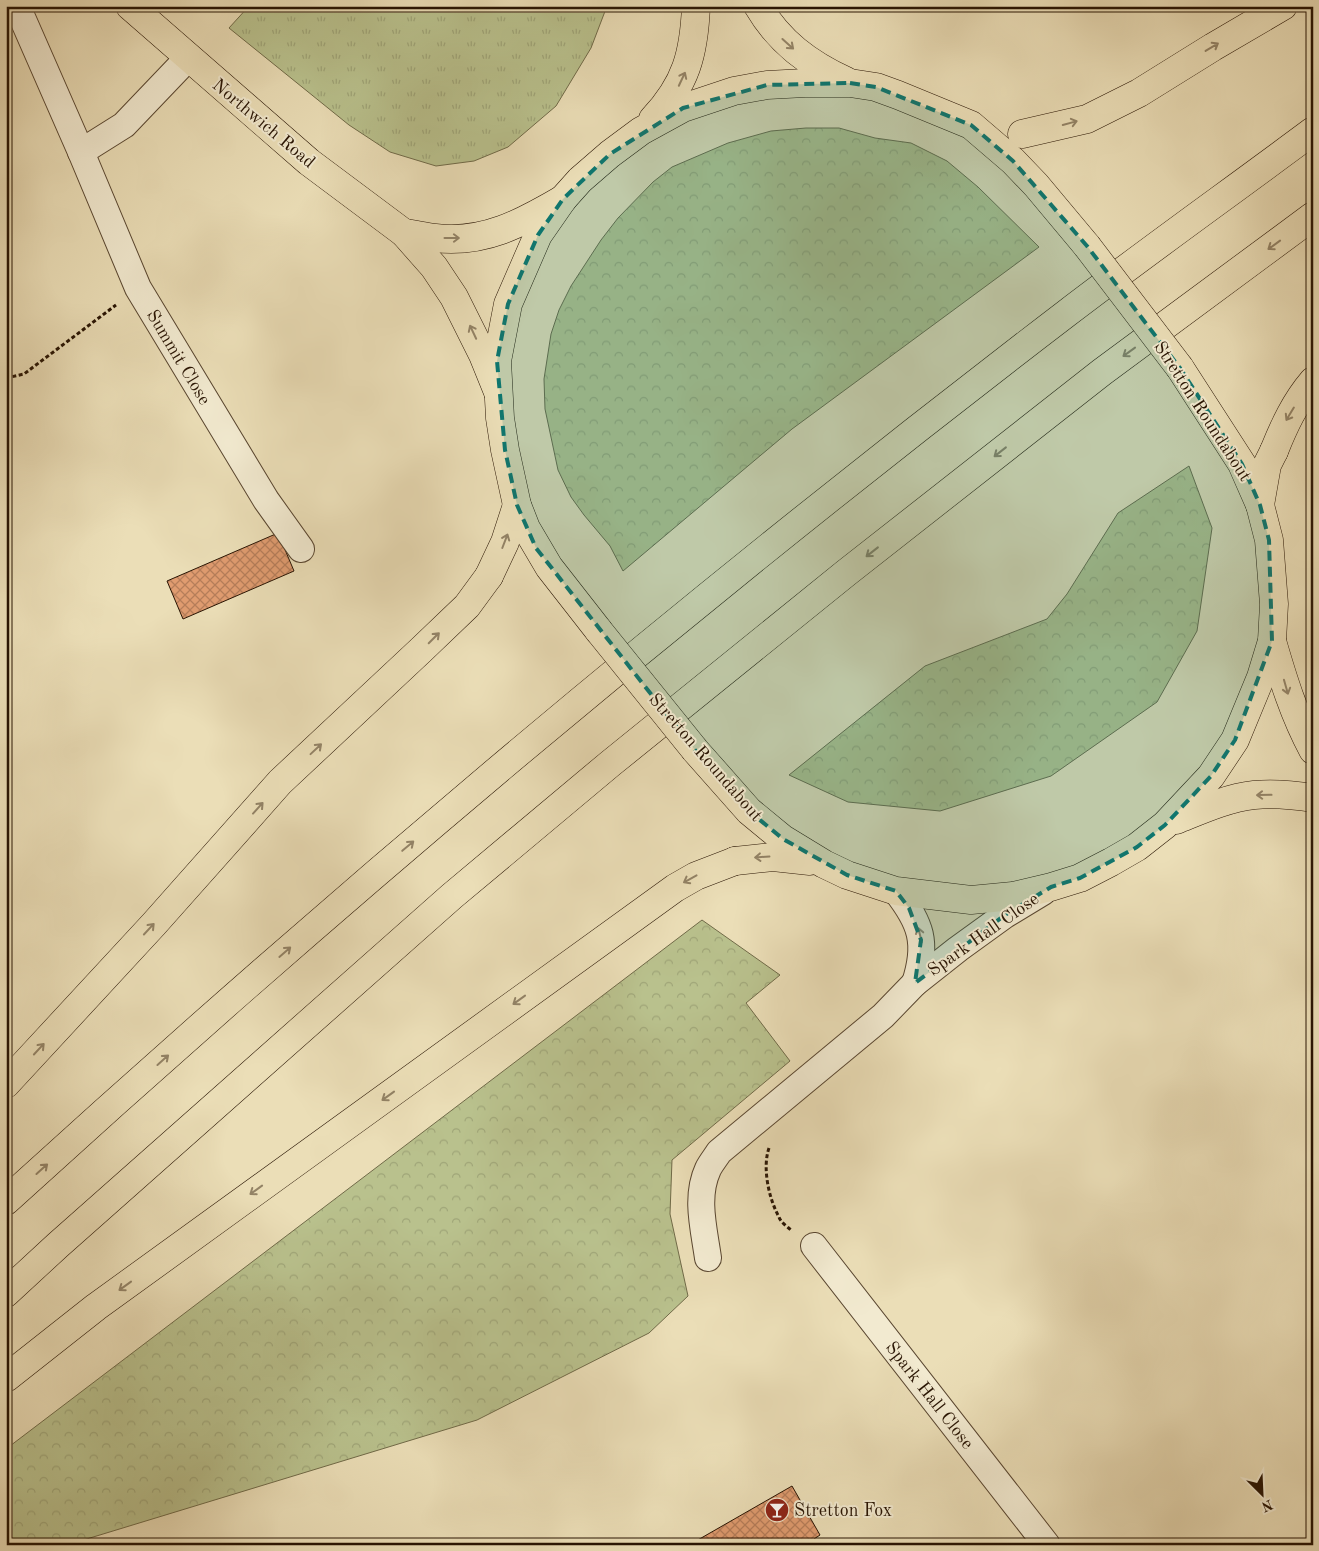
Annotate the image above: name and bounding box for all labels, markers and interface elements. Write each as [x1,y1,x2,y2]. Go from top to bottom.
one-way arrow [781,38,794,50]
one-way arrow [1205,42,1219,52]
one-way arrow [677,72,687,87]
street label: Northwich Road [209,76,318,172]
one-way arrow [1061,118,1077,128]
one-way arrow [444,233,460,243]
one-way arrow [1267,240,1281,250]
street label: Summit Close [143,307,214,408]
one-way arrow [467,325,477,340]
street label: Stretton Roundabout [1150,338,1254,485]
one-way arrow [1122,347,1136,357]
one-way arrow [1285,407,1295,421]
one-way arrow [994,446,1007,457]
one-way arrow [501,534,510,549]
one-way arrow [866,546,879,557]
one-way arrow [428,632,440,644]
one-way arrow [1281,679,1291,695]
street label: Stretton Roundabout [645,690,765,825]
one-way arrow [309,743,322,755]
one-way arrow [1257,790,1273,800]
one-way arrow [252,801,263,814]
one-way arrow [401,841,414,852]
one-way arrow [754,853,770,862]
one-way arrow [683,875,698,885]
street label: Spark Hall Close [925,890,1042,980]
one-way arrow [144,923,155,936]
one-way arrow [914,928,924,944]
one-way arrow [279,947,292,958]
one-way arrow [512,995,526,1005]
one-way arrow [33,1042,45,1055]
one-way arrow [157,1054,170,1066]
one-way arrow [382,1090,395,1101]
one-way arrow [36,1163,49,1174]
one-way arrow [249,1185,263,1195]
one-way arrow [118,1281,132,1291]
street label: Spark Hall Close [882,1338,977,1453]
north arrow [1236,1468,1286,1518]
text: N [1259,1496,1275,1514]
bar icon: Stretton Fox [764,1497,790,1523]
place label: Stretton Fox [794,1502,892,1520]

